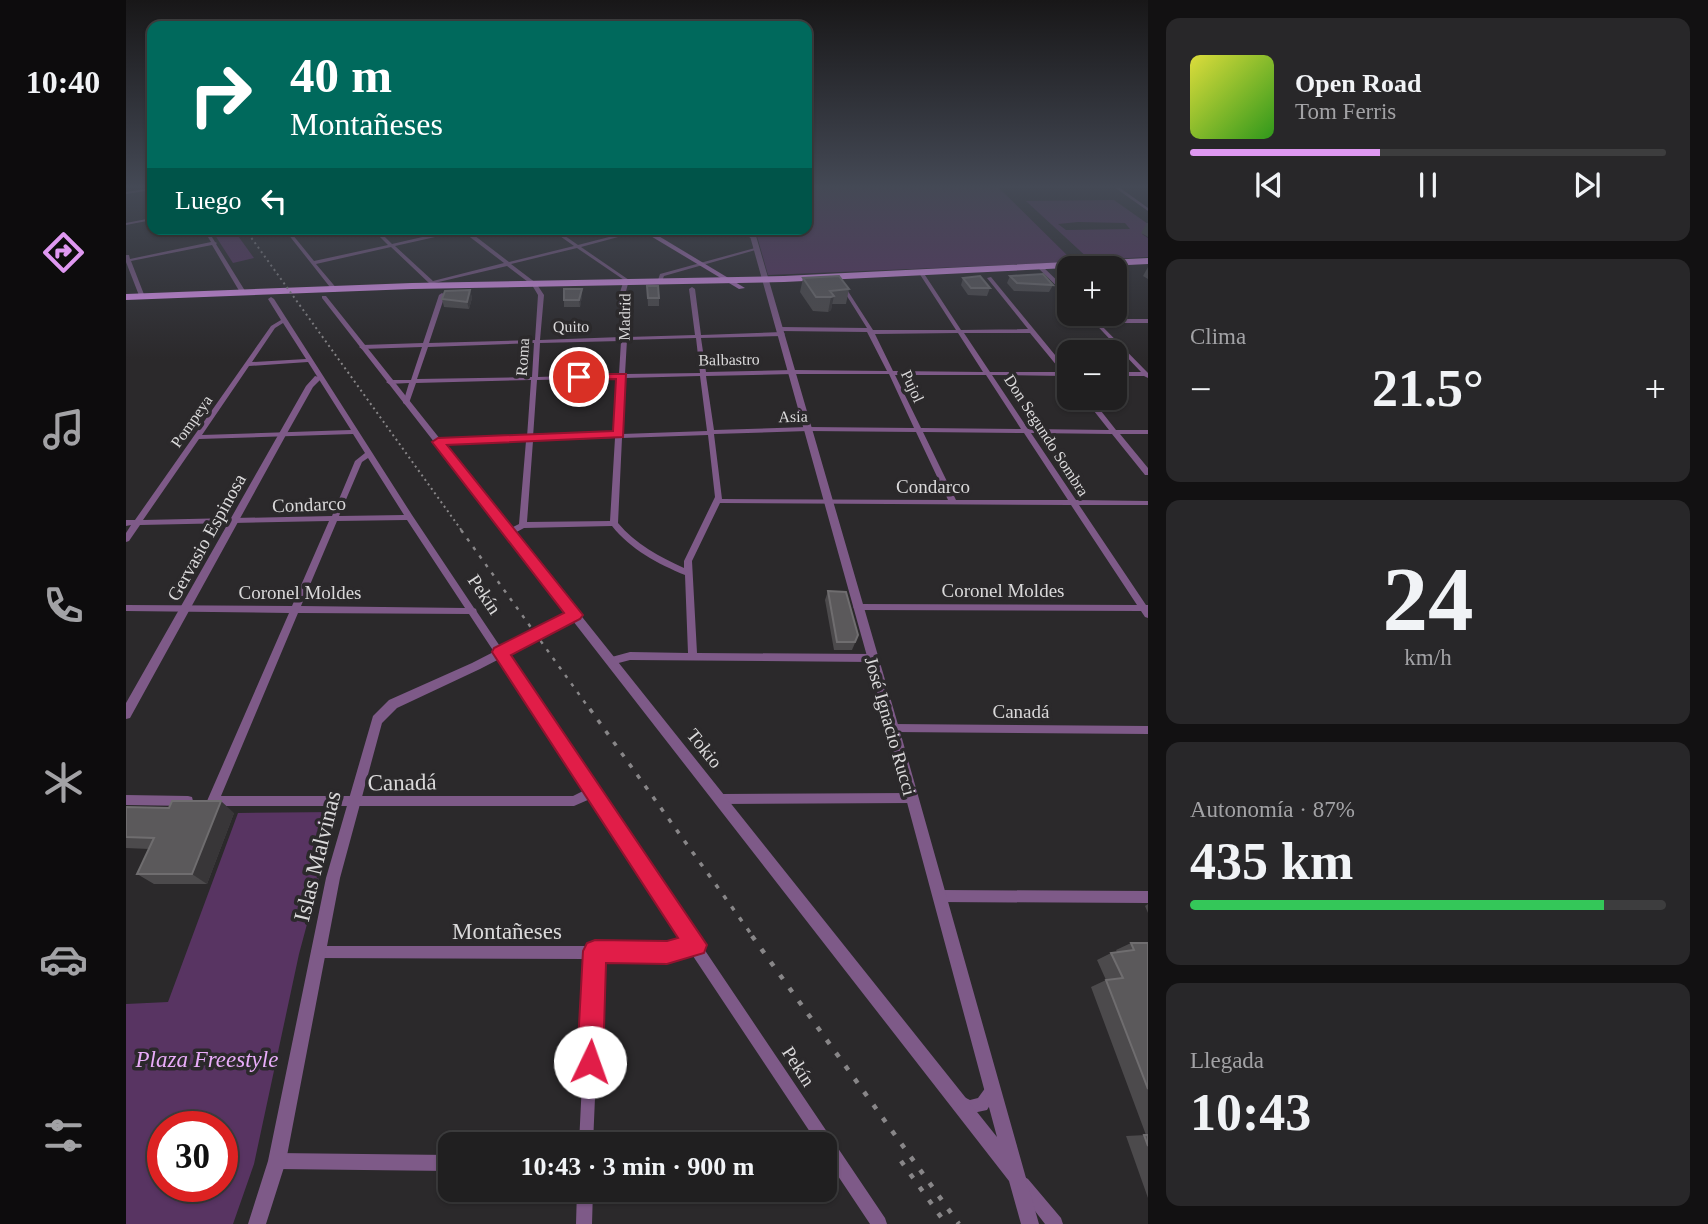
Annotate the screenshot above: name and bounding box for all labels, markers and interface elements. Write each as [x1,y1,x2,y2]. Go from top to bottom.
text: 40 m [290,48,392,103]
icon: right [175,49,266,140]
text: 10:40 [26,64,100,100]
text: Open Road [1295,69,1421,98]
text: Tom Ferris [1295,99,1396,124]
text: Montañeses [290,106,443,142]
icon: previous [1250,166,1288,204]
icon: pause [1409,166,1447,204]
icon: next [1568,166,1606,204]
icon: left [255,182,293,220]
text: Luego [175,186,241,215]
icon: directions [39,228,88,277]
map controls [1057,256,1127,410]
button: + [1057,256,1127,326]
street label: Madrid [616,293,633,341]
street label: Quito [553,318,589,335]
text: Clima [1190,324,1246,349]
street label: Roma [513,337,532,377]
button: − [1057,340,1127,410]
pin [549,347,609,407]
street label: Balbastro [698,350,760,369]
icon: arrive [560,358,598,396]
text: 21.5° [1372,360,1484,417]
street label: Pujol [897,367,928,406]
text: − [1190,368,1211,410]
text: + [1645,368,1666,410]
street label: Don Segundo Sombra [1000,371,1092,500]
street label: Pompeya [167,392,216,451]
icon: music [39,405,88,454]
street label: Asia [778,408,808,425]
street label: Gervasio Espinosa [163,470,250,604]
street label: Condarco [896,476,970,497]
street label: Condarco [272,493,346,516]
text: 24 [1383,549,1474,650]
street label: Pekín [464,570,506,619]
street label: Coronel Moldes [942,580,1064,601]
icon: phone [39,581,88,630]
street label: Coronel Moldes [239,582,361,603]
text: km/h [1404,645,1452,670]
street label: José Ignacio Rucci [861,654,920,798]
street label: Canadá [993,701,1050,722]
street label: Tokio [683,725,727,772]
icon: climate [39,758,88,807]
street label: Canadá [367,769,437,796]
street label: Islas Malvinas [289,788,346,924]
text: Autonomía · 87% [1190,797,1355,822]
text: 435 km [1190,833,1353,890]
street label: Montañeses [452,919,562,944]
icon: car [39,935,88,984]
position arrow [553,1025,627,1099]
street label: Pekín [778,1042,819,1091]
park label: Plaza Freestyle [135,1047,278,1072]
text: Llegada [1190,1048,1264,1073]
text: 10:43 [1190,1084,1311,1141]
icon: filters [39,1111,88,1160]
speed limit sign: 30 [147,1111,238,1202]
text: 10:43 · 3 min · 900 m [521,1152,755,1181]

